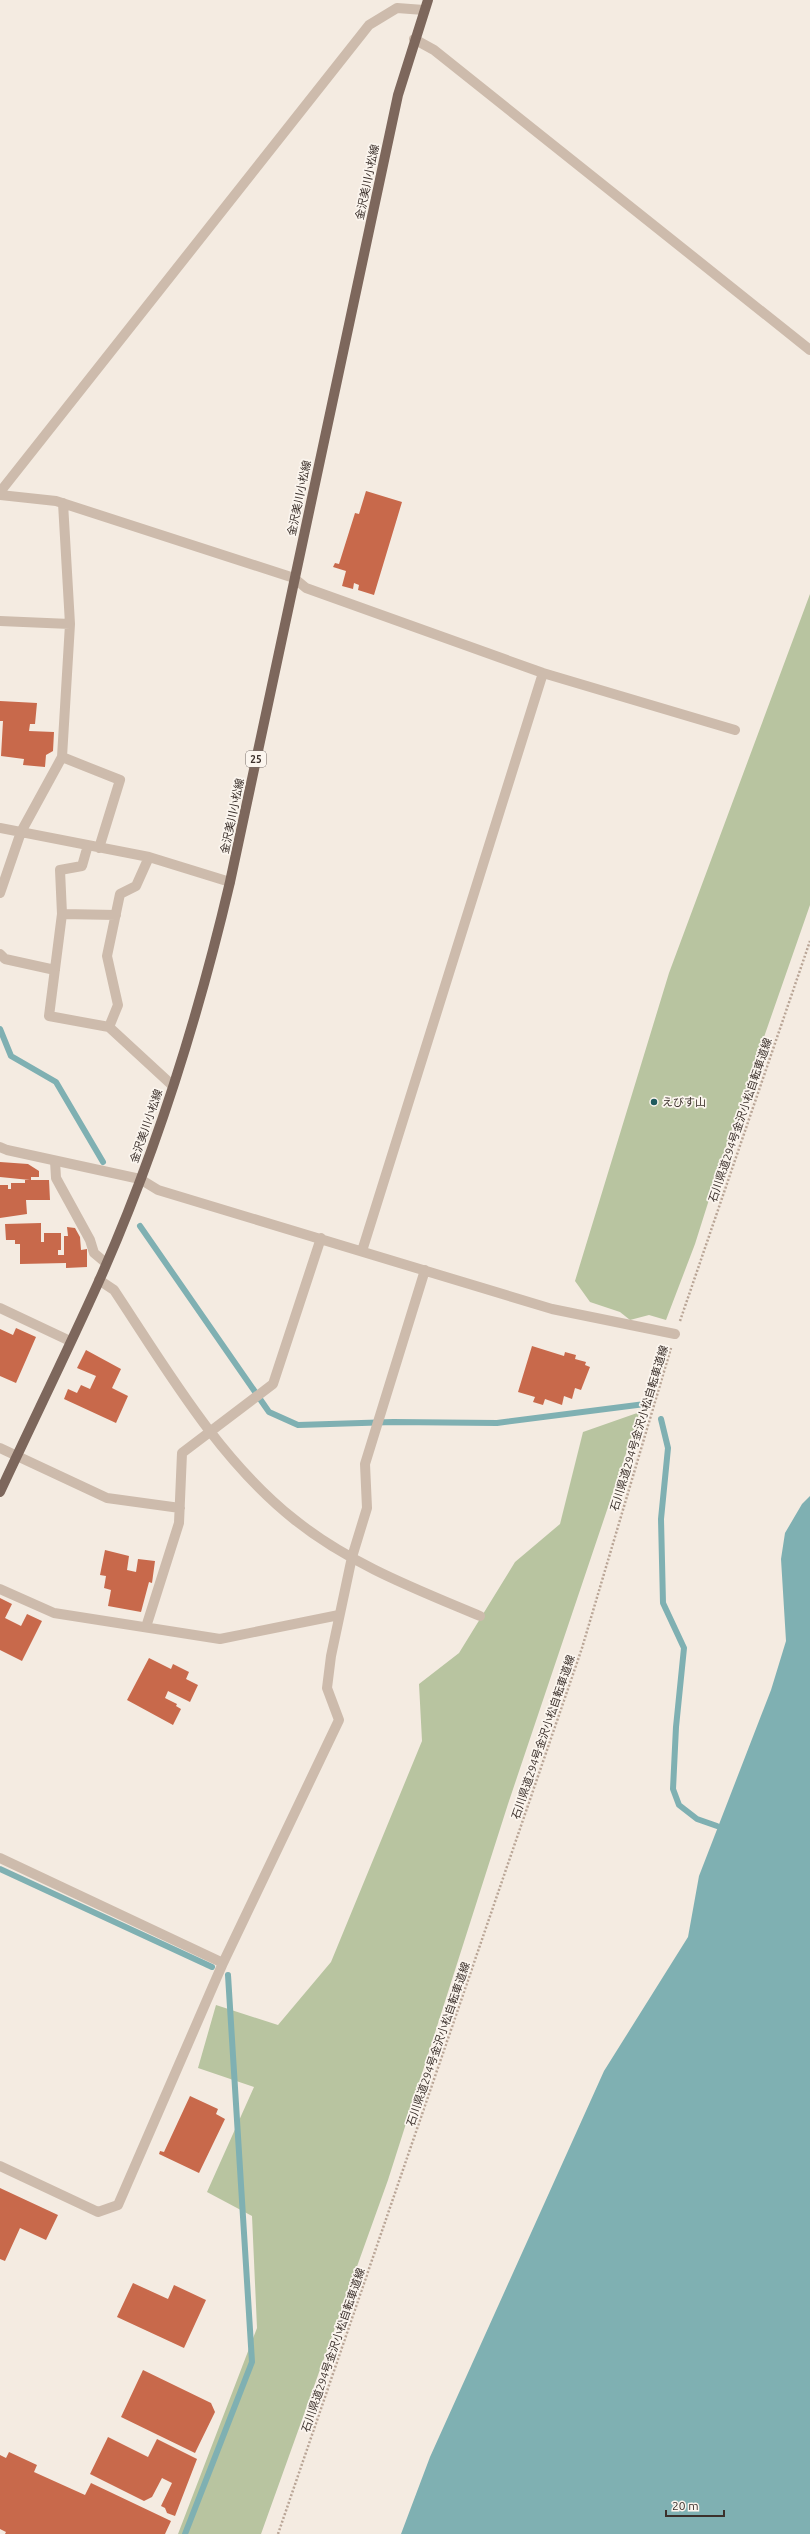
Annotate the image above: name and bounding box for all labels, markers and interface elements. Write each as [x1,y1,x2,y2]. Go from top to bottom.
street label: 金沢美川小松線 [353,143,381,221]
street label: 金沢美川小松線 [285,459,313,537]
road number: 25 [246,751,266,767]
street label: 金沢美川小松線 [218,777,246,855]
street label: 石川県道294号金沢小松自転車道線 [706,1036,774,1204]
street label: 金沢美川小松線 [128,1088,164,1164]
place label: えびす山 [662,1096,706,1108]
marker: えびす山 [649,1097,659,1107]
street label: 石川県道294号金沢小松自転車道線 [608,1344,670,1512]
street label: 石川県道294号金沢小松自転車道線 [509,1653,577,1821]
street label: 石川県道294号金沢小松自転車道線 [404,1960,472,2128]
street label: 石川県道294号金沢小松自転車道線 [299,2266,367,2434]
scale bar [666,2492,724,2518]
text: 20 m [672,2499,699,2512]

